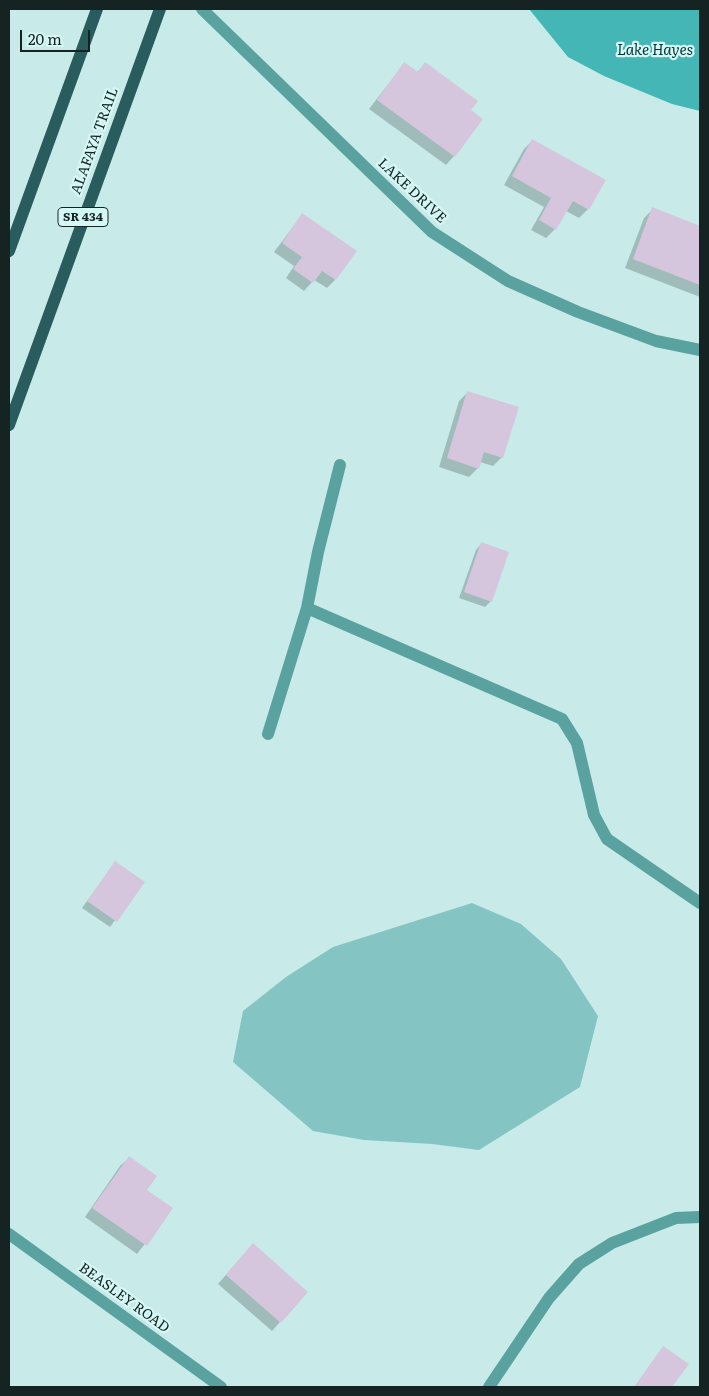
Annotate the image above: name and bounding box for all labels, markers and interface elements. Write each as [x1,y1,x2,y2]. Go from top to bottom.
scale bar [22,20,92,52]
text: 20 m [28,27,62,50]
water label: Lake Hayes [617,42,693,60]
street label: ALAFAYA TRAIL [68,85,122,197]
street label: LAKE DRIVE [374,155,450,227]
road number: SR 434 [58,208,108,226]
street label: BEASLEY ROAD [75,1260,173,1336]

